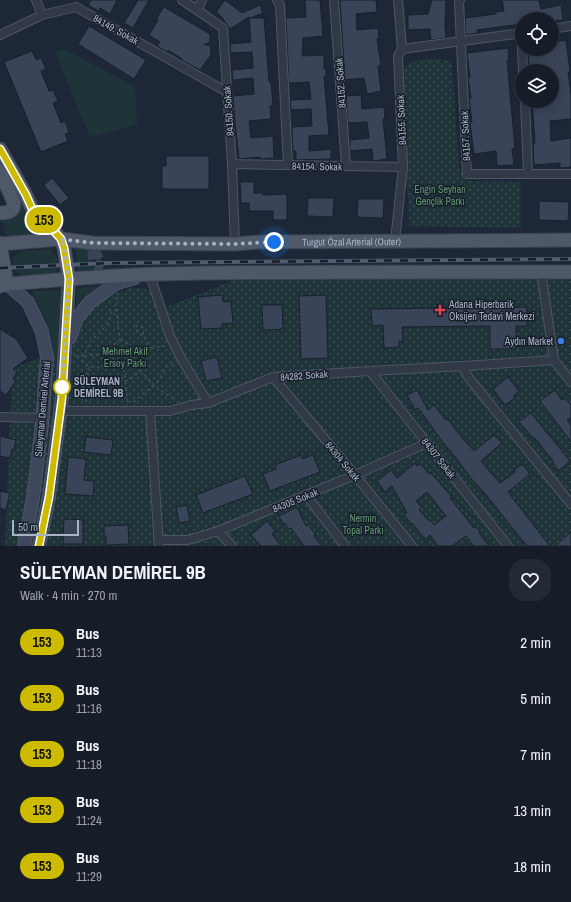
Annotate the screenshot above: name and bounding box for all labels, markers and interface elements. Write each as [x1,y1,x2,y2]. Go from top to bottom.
street label: 84149. Sokak [91,12,142,48]
map controls [515,12,559,108]
button: locate [515,12,559,56]
street label: 84152. Sokak [332,57,349,108]
button: layers [515,64,559,108]
street label: 84150. Sokak [220,85,237,136]
street label: 84155. Sokak [394,94,409,145]
street label: 84157. Sokak [458,110,473,161]
street label: 84154. Sokak [292,160,343,173]
park label: Engin Seyhan Gençlik Parkı [414,183,466,208]
line badge: 153 [21,207,67,233]
text: 153 [34,211,54,229]
your location [264,232,284,252]
street label: Turgut Özal Arterial (Outer) [302,235,401,249]
place label: Adana Hiperbarik Oksijen Tedavi Merkezi [448,298,535,323]
marker: Adana Hiperbarik Oksijen Tedavi Merkezi [434,304,446,316]
place label: Aydın Market [504,335,554,348]
marker: Aydın Market [556,336,566,346]
park label: Mehmet Akif Ersoy Parkı [102,345,149,370]
street label: Süleyman Demirel Arterial [32,361,53,457]
street label: 84282 Sokak [280,367,329,384]
place label: SÜLEYMAN DEMİREL 9B [74,374,124,400]
marker: SÜLEYMAN DEMİREL 9B [53,378,71,396]
street label: 84307 Sokak [419,435,459,482]
street label: 84304 Sokak [322,439,364,485]
street label: 84305 Sokak [271,485,321,515]
park label: Nermin Topal Parkı [342,512,384,537]
scale bar [12,518,79,537]
text: 50 m [18,520,38,534]
text: SÜLEYMAN DEMİREL 9B [20,559,206,585]
button: heart [509,559,551,601]
text: Walk · 4 min · 270 m [20,587,117,604]
text: Bus [76,623,99,644]
text: 2 min [520,632,551,653]
text: 153 [32,633,52,651]
text: 11:13 [76,644,102,661]
text: Bus [76,679,99,700]
text: 5 min [520,688,551,709]
text: 153 [32,689,52,707]
text: 11:16 [76,700,102,717]
text: Bus [76,735,99,756]
text: 7 min [520,744,551,765]
text: 153 [32,745,52,763]
text: 11:18 [76,756,102,773]
text: Bus [76,791,99,812]
text: 13 min [513,800,551,821]
text: 153 [32,801,52,819]
text: 11:24 [76,812,102,829]
text: Bus [76,847,99,868]
text: 18 min [513,856,551,877]
text: 153 [32,857,52,875]
text: 11:29 [76,868,102,885]

